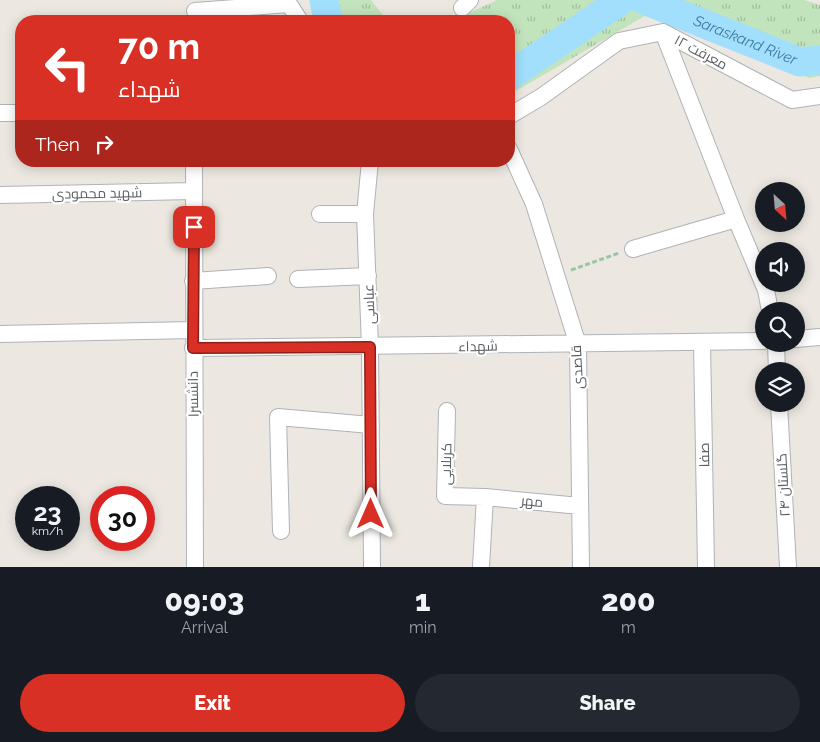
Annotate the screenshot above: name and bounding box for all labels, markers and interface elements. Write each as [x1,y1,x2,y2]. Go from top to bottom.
water label: Saraskand River [690,11,800,69]
text: 70 m [118,26,200,67]
street label: معرفت ۱۲ [672,31,730,73]
icon: left [35,35,100,100]
text: شهداء [118,76,180,102]
icon: right [90,130,118,158]
text: Then [35,133,80,155]
north arrow [755,182,805,232]
map controls [755,182,805,412]
street label: شهید محمودی [52,184,142,202]
pin [173,206,215,248]
icon: arrive [180,213,208,241]
button: sound [755,242,805,292]
street label: عباسی [360,283,378,325]
button: search [755,302,805,352]
street label: شهداء [458,338,498,354]
street label: قاصدی [568,345,586,389]
button: layers [755,362,805,412]
street label: دانشسرا [185,371,201,417]
street label: کربلایی [438,443,454,485]
street label: صفا [696,443,712,467]
street label: گلستان ۲۴ [773,453,793,517]
speed limit sign: 30 [90,486,155,551]
position arrow [344,487,396,539]
street label: مهر [519,492,544,510]
text: 23 [33,497,62,527]
text: km/h [32,524,63,538]
text: 09:03 [165,583,244,618]
text: 1 [415,583,431,618]
text: 200 [601,583,655,618]
text: Arrival [181,618,228,637]
text: min [409,618,437,637]
text: m [621,618,636,637]
button: Exit [20,674,405,732]
button: Share [415,674,800,732]

